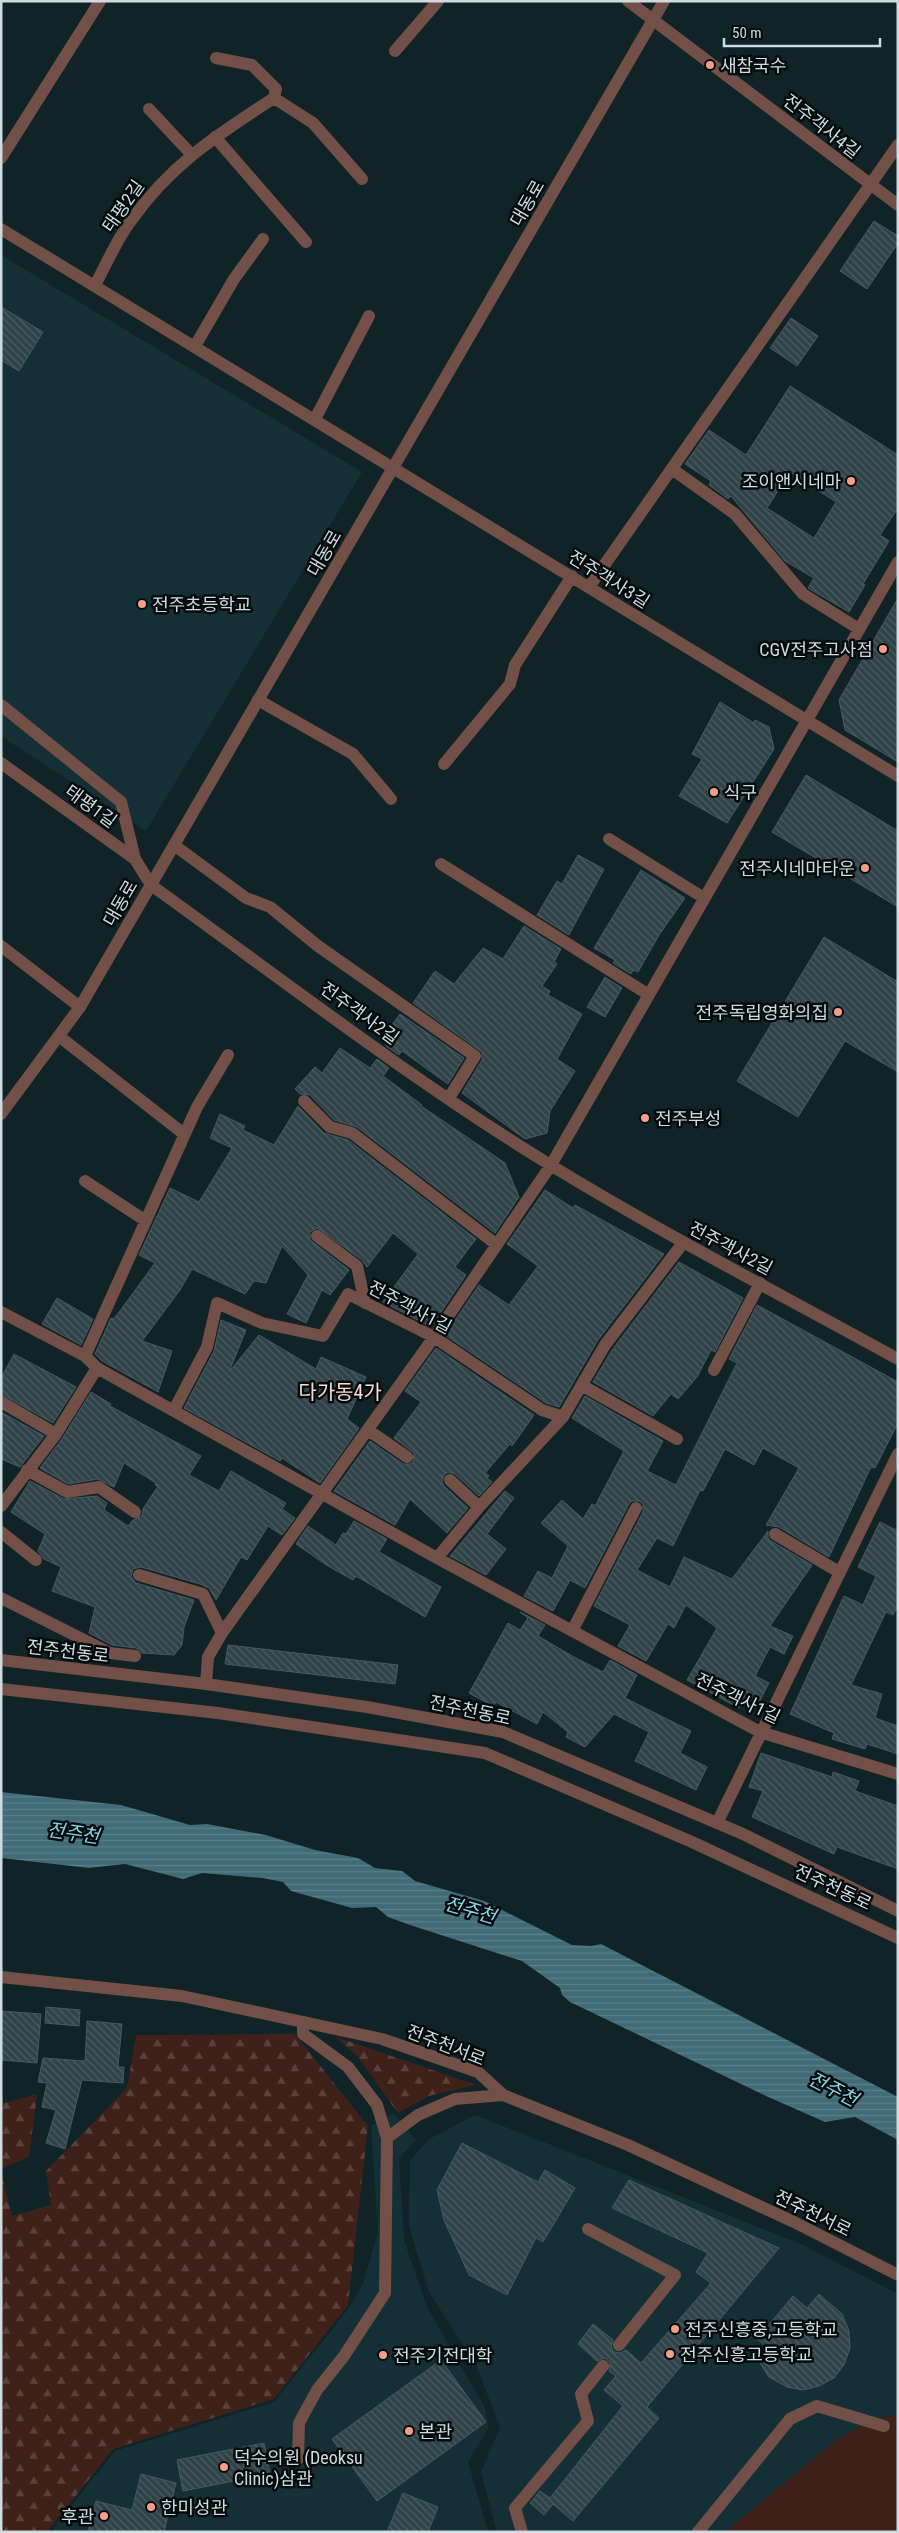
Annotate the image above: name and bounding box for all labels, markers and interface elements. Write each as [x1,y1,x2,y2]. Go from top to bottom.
scale bar [724,15,880,47]
text: 50 m [732,24,762,42]
place label: 새참국수 [720,55,786,76]
marker: 새참국수 [704,59,716,71]
street label: 전주객사4길 [779,90,865,162]
street label: 태평2길 [98,176,148,236]
street label: 대동로 [505,176,549,230]
place label: 조이앤시네마 [742,471,841,492]
marker: 조이앤시네마 [845,475,857,487]
street label: 대동로 [302,526,346,580]
street label: 전주객사3길 [565,546,653,612]
place label: 전주초등학교 [152,594,251,615]
marker: 전주초등학교 [136,598,148,610]
place label: CGV전주고사점 [759,639,873,660]
marker: CGV전주고사점 [877,643,889,655]
street label: 태평1길 [61,780,121,832]
place label: 식구 [724,782,757,803]
marker: 식구 [708,786,720,798]
place label: 전주시네마타운 [739,858,855,879]
marker: 전주시네마타운 [859,862,871,874]
street label: 대동로 [98,876,142,930]
street label: 전주객사2길 [317,978,403,1048]
place label: 전주독립영화의집 [696,1002,828,1023]
marker: 전주독립영화의집 [832,1006,844,1018]
place label: 전주부성 [655,1108,721,1129]
marker: 전주부성 [639,1112,651,1124]
street label: 전주객사2길 [686,1217,776,1279]
street label: 전주객사1길 [365,1276,455,1338]
district label: 다가동4가 [298,1380,382,1404]
street label: 전주천동로 [26,1636,110,1666]
street label: 전주객사1길 [692,1668,784,1728]
street label: 전주천동로 [427,1691,513,1729]
water label: 전주천 [45,1818,102,1848]
street label: 전주천동로 [791,1860,875,1914]
water label: 전주천 [442,1892,500,1929]
street label: 전주천서로 [404,2020,488,2070]
water label: 전주천 [804,2067,863,2112]
street label: 전주천서로 [771,2185,855,2241]
place label: 전주신흥중,고등학교 [685,2319,838,2340]
marker: 전주신흥중,고등학교 [669,2323,681,2335]
place label: 전주신흥고등학교 [680,2344,812,2365]
place label: 전주기전대학 [393,2345,492,2366]
marker: 전주신흥고등학교 [664,2348,676,2360]
marker: 전주기전대학 [377,2349,389,2361]
place label: 본관 [419,2421,453,2442]
marker: 본관 [403,2425,415,2437]
place label: 덕수의원 (Deoksu Clinic)삼관 [234,2447,363,2490]
marker: 덕수의원 (Deoksu Clinic)삼관 [218,2461,230,2473]
place label: 한미성관 [161,2497,228,2518]
marker: 한미성관 [145,2501,157,2513]
place label: 후관 [61,2506,94,2527]
marker: 후관 [98,2510,110,2522]

